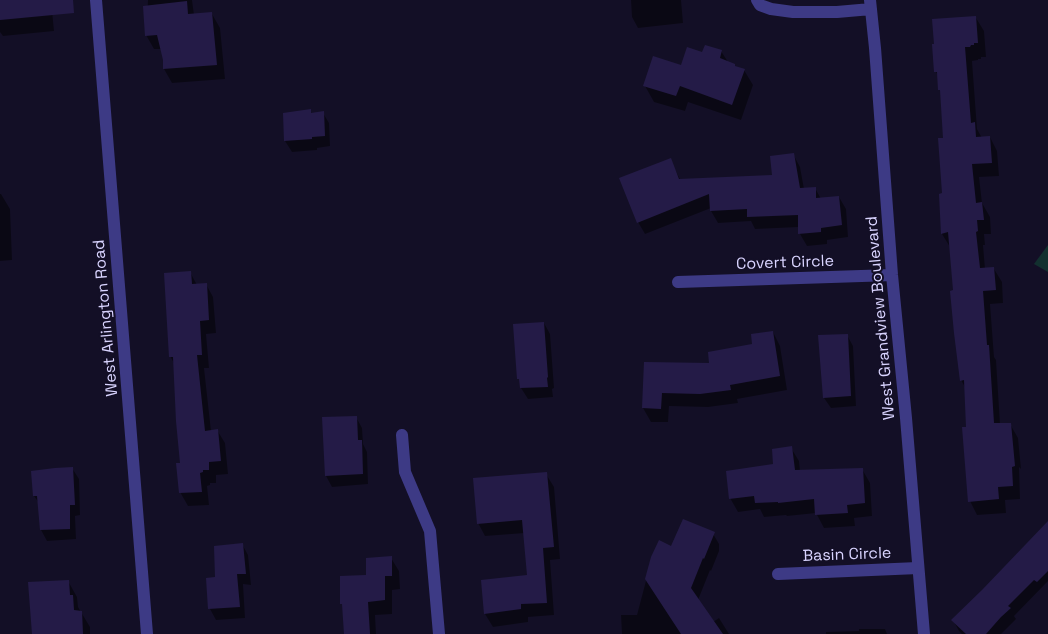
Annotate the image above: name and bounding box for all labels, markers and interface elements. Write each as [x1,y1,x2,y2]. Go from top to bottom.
street label: West Grandview Boulevard [863,215,899,421]
street label: West Arlington Road [90,239,122,397]
street label: Covert Circle [736,252,834,274]
street label: Basin Circle [802,544,892,566]

